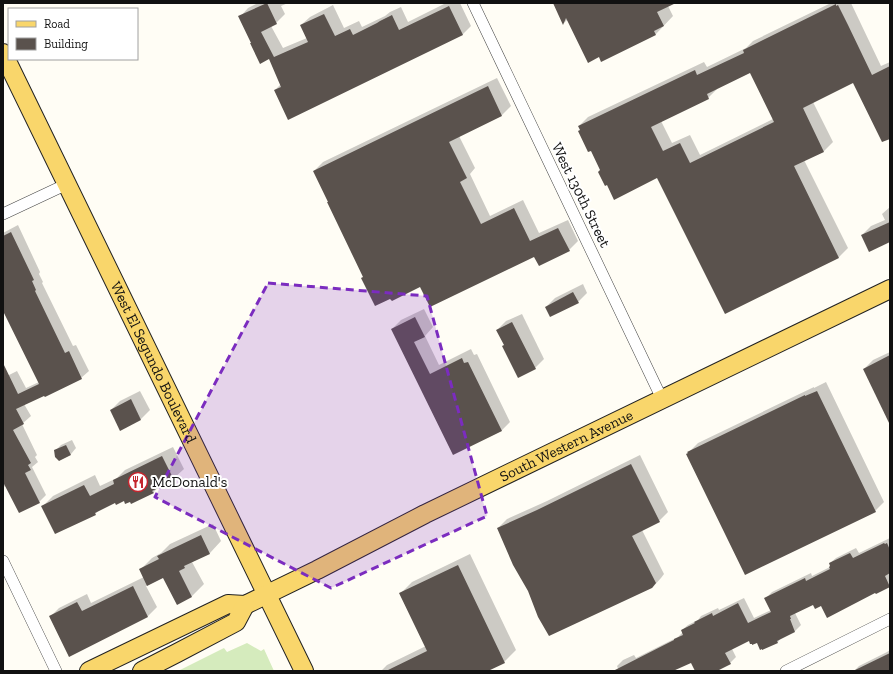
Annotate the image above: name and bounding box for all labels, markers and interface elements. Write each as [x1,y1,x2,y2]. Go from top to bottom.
legend [8,8,138,60]
text: Road [44,17,70,31]
text: Building [44,37,88,51]
street label: West 130th Street [548,140,614,251]
street label: West El Segundo Boulevard [107,279,201,447]
street label: South Western Avenue [497,406,636,486]
restaurant icon: McDonald's [127,471,149,493]
place label: McDonald's [152,473,227,491]

